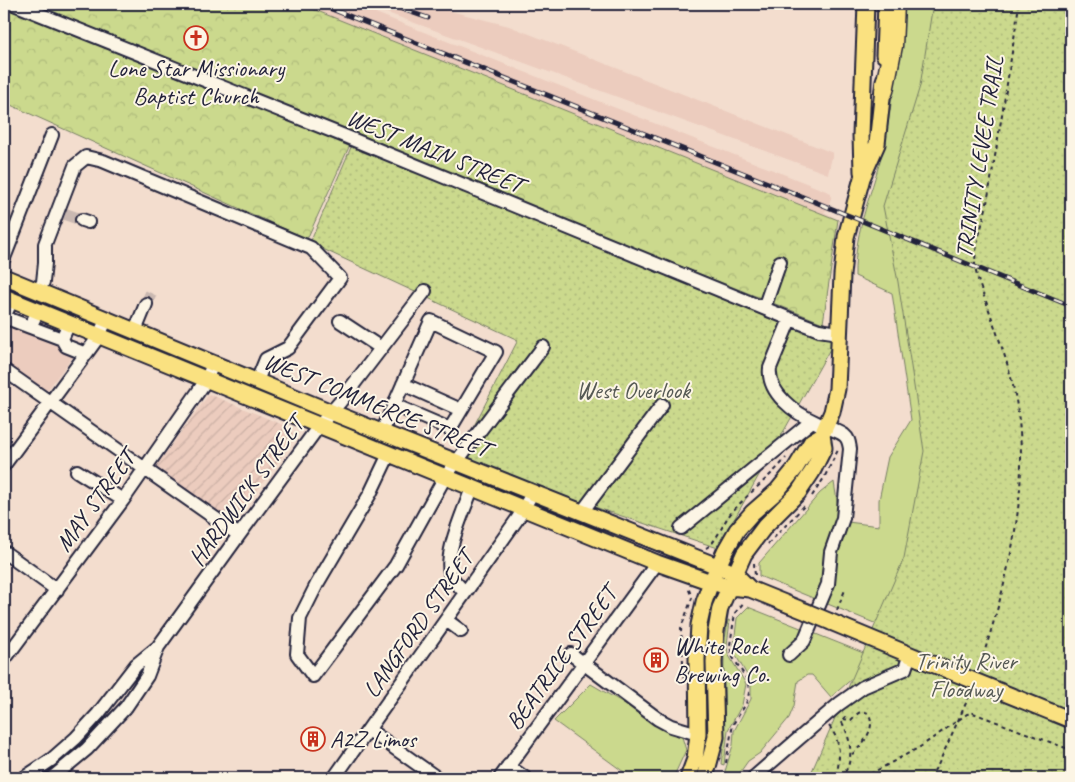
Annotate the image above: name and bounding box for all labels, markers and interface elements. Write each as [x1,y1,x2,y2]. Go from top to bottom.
church icon: Lone Star Missionary Baptist Church [183,25,209,51]
place label: Lone Star Missionary Baptist Church [108,53,286,111]
street label: TRINITY LEVEE TRAIL [948,53,1010,260]
street label: WEST MAIN STREET [343,102,533,202]
street label: WEST COMMERCE STREET [260,346,500,466]
park label: West Overlook [576,375,692,405]
street label: HARDWICK STREET [182,406,313,572]
street label: MAY STREET [48,440,145,557]
street label: LANGFORD STREET [356,541,483,703]
street label: BEATRICE STREET [499,576,627,736]
place label: White Rock Brewing Co. [674,631,770,689]
park label: Trinity River Floodway [915,646,1019,704]
building icon: White Rock Brewing Co. [643,647,669,673]
place label: A2Z Limos [330,724,418,754]
building icon: A2Z Limos [300,726,326,752]

